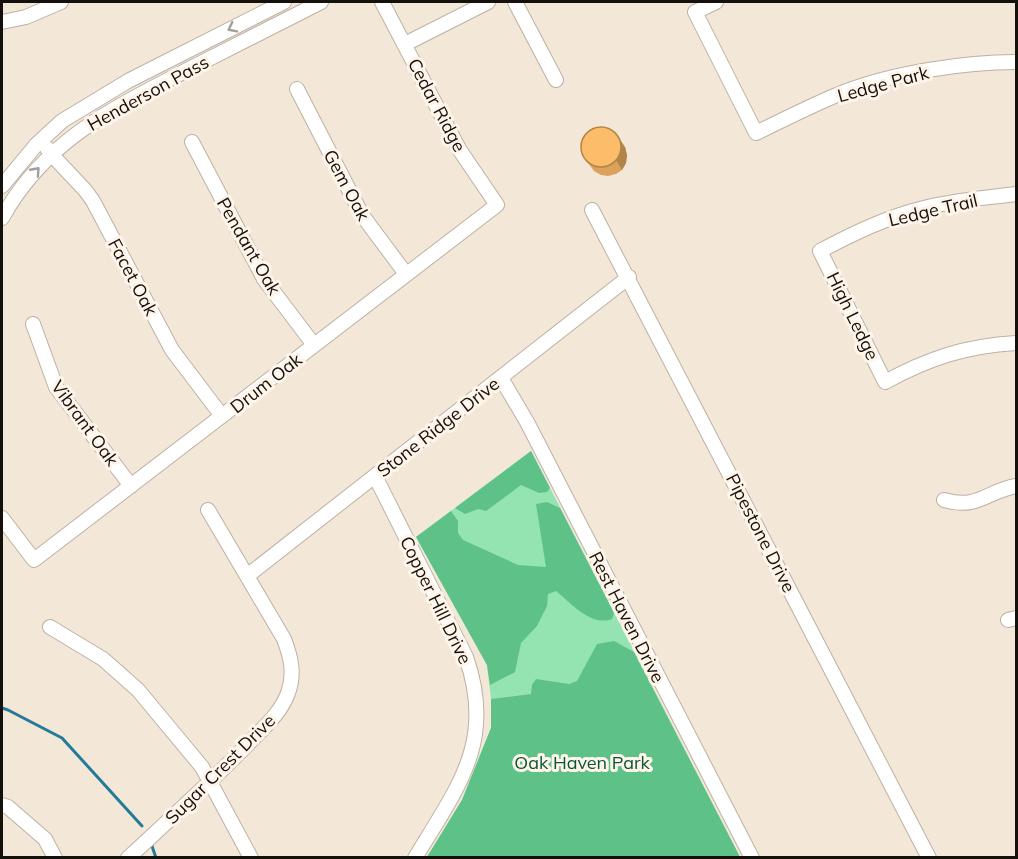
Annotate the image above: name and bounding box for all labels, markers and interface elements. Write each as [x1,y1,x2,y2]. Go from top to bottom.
one-way arrow [227,21,238,32]
street label: Henderson Pass [83,50,213,136]
street label: Cedar Ridge [403,54,471,156]
street label: Ledge Park [835,61,932,107]
street label: Gem Oak [319,145,376,225]
one-way arrow [29,167,40,178]
street label: Ledge Trail [886,189,980,231]
street label: Pendant Oak [212,193,287,299]
street label: Facet Oak [103,234,163,320]
street label: High Ledge [822,268,884,364]
street label: Drum Oak [225,347,307,418]
street label: Stone Ridge Drive [372,372,504,482]
street label: Vibrant Oak [46,376,124,471]
street label: Pipestone Drive [721,470,801,596]
street label: Copper Hill Drive [395,532,477,668]
street label: Rest Haven Drive [584,547,670,687]
street label: Sugar Crest Drive [160,709,280,829]
park label: Oak Haven Park [514,751,650,774]

